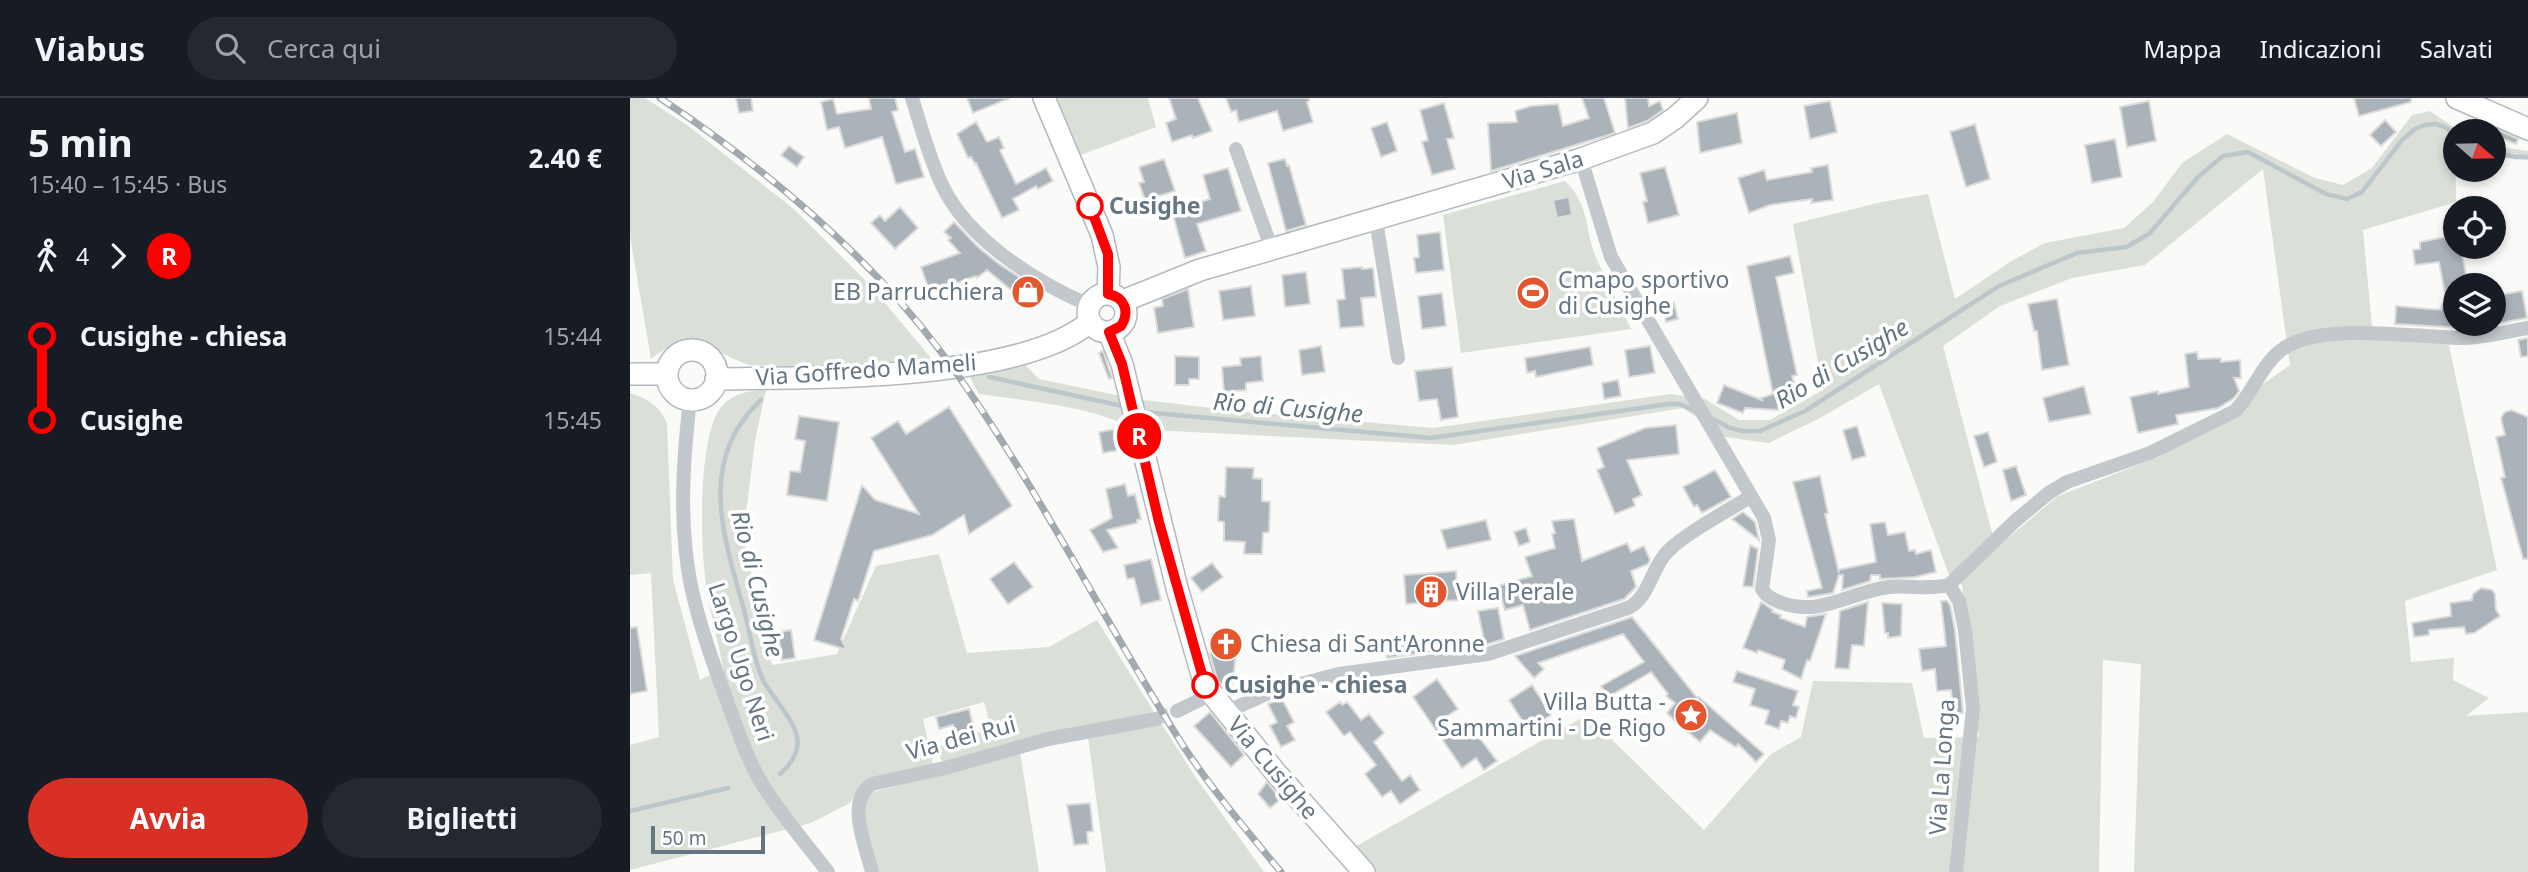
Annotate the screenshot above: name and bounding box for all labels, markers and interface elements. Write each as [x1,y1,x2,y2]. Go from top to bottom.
search box [187,17,677,80]
text: Viabus [35,26,145,71]
icon: search [211,29,249,67]
text: Cerca qui [267,30,381,66]
text: Mappa [2144,32,2222,65]
text: Indicazioni [2260,32,2382,65]
text: Salvati [2420,32,2493,65]
text: 5 min [28,116,133,168]
north arrow [2443,119,2506,182]
map controls [2443,119,2506,336]
text: 2.40 € [528,140,602,176]
street label: Via Sala [1498,142,1587,196]
text: 15:40 – 15:45 · Bus [28,168,227,200]
place label: Cusighe [1109,189,1200,221]
marker: Cusighe [1077,193,1103,219]
button: locate [2443,196,2506,259]
icon: walk [28,237,66,275]
icon: forward [99,237,137,275]
text: R [161,239,177,272]
text: 4 [76,240,89,272]
place label: Cmapo sportivo di Cusighe [1558,263,1729,321]
shop icon: EB Parrucchiera [1009,273,1047,311]
button: layers [2443,273,2506,336]
sports icon: Cmapo sportivo di Cusighe [1514,274,1552,312]
place label: EB Parrucchiera [833,275,1004,307]
water label: Rio di Cusighe [1768,310,1914,416]
text: Cusighe - chiesa [80,318,287,354]
text: 15:44 [543,320,602,352]
street label: Via Goffredo Mameli [754,345,977,393]
water label: Rio di Cusighe [1212,384,1364,429]
text: Cusighe [80,402,183,438]
text: 15:45 [543,404,602,436]
line badge: R [1116,413,1162,459]
text: R [1131,419,1147,452]
water label: Rio di Cusighe [724,507,793,661]
building icon: Villa Perale [1412,573,1450,611]
place label: Villa Perale [1456,575,1574,607]
street label: Largo Ugo Neri [701,578,783,745]
church icon: Chiesa di Sant'Aronne [1207,625,1245,663]
place label: Chiesa di Sant'Aronne [1250,627,1485,659]
place label: Cusighe - chiesa [1224,668,1407,700]
marker: Cusighe - chiesa [1192,672,1218,698]
place label: Villa Butta - Sammartini - De Rigo [1437,685,1666,743]
place icon: Villa Butta - Sammartini - De Rigo [1672,696,1710,734]
street label: Via La Longa [1920,698,1962,836]
street label: Via dei Rui [902,707,1019,767]
street label: Via Cusighe [1221,709,1326,826]
button: Avvia [28,778,308,858]
button: Biglietti [322,778,602,858]
scale bar [651,823,765,855]
text: 50 m [662,825,706,851]

